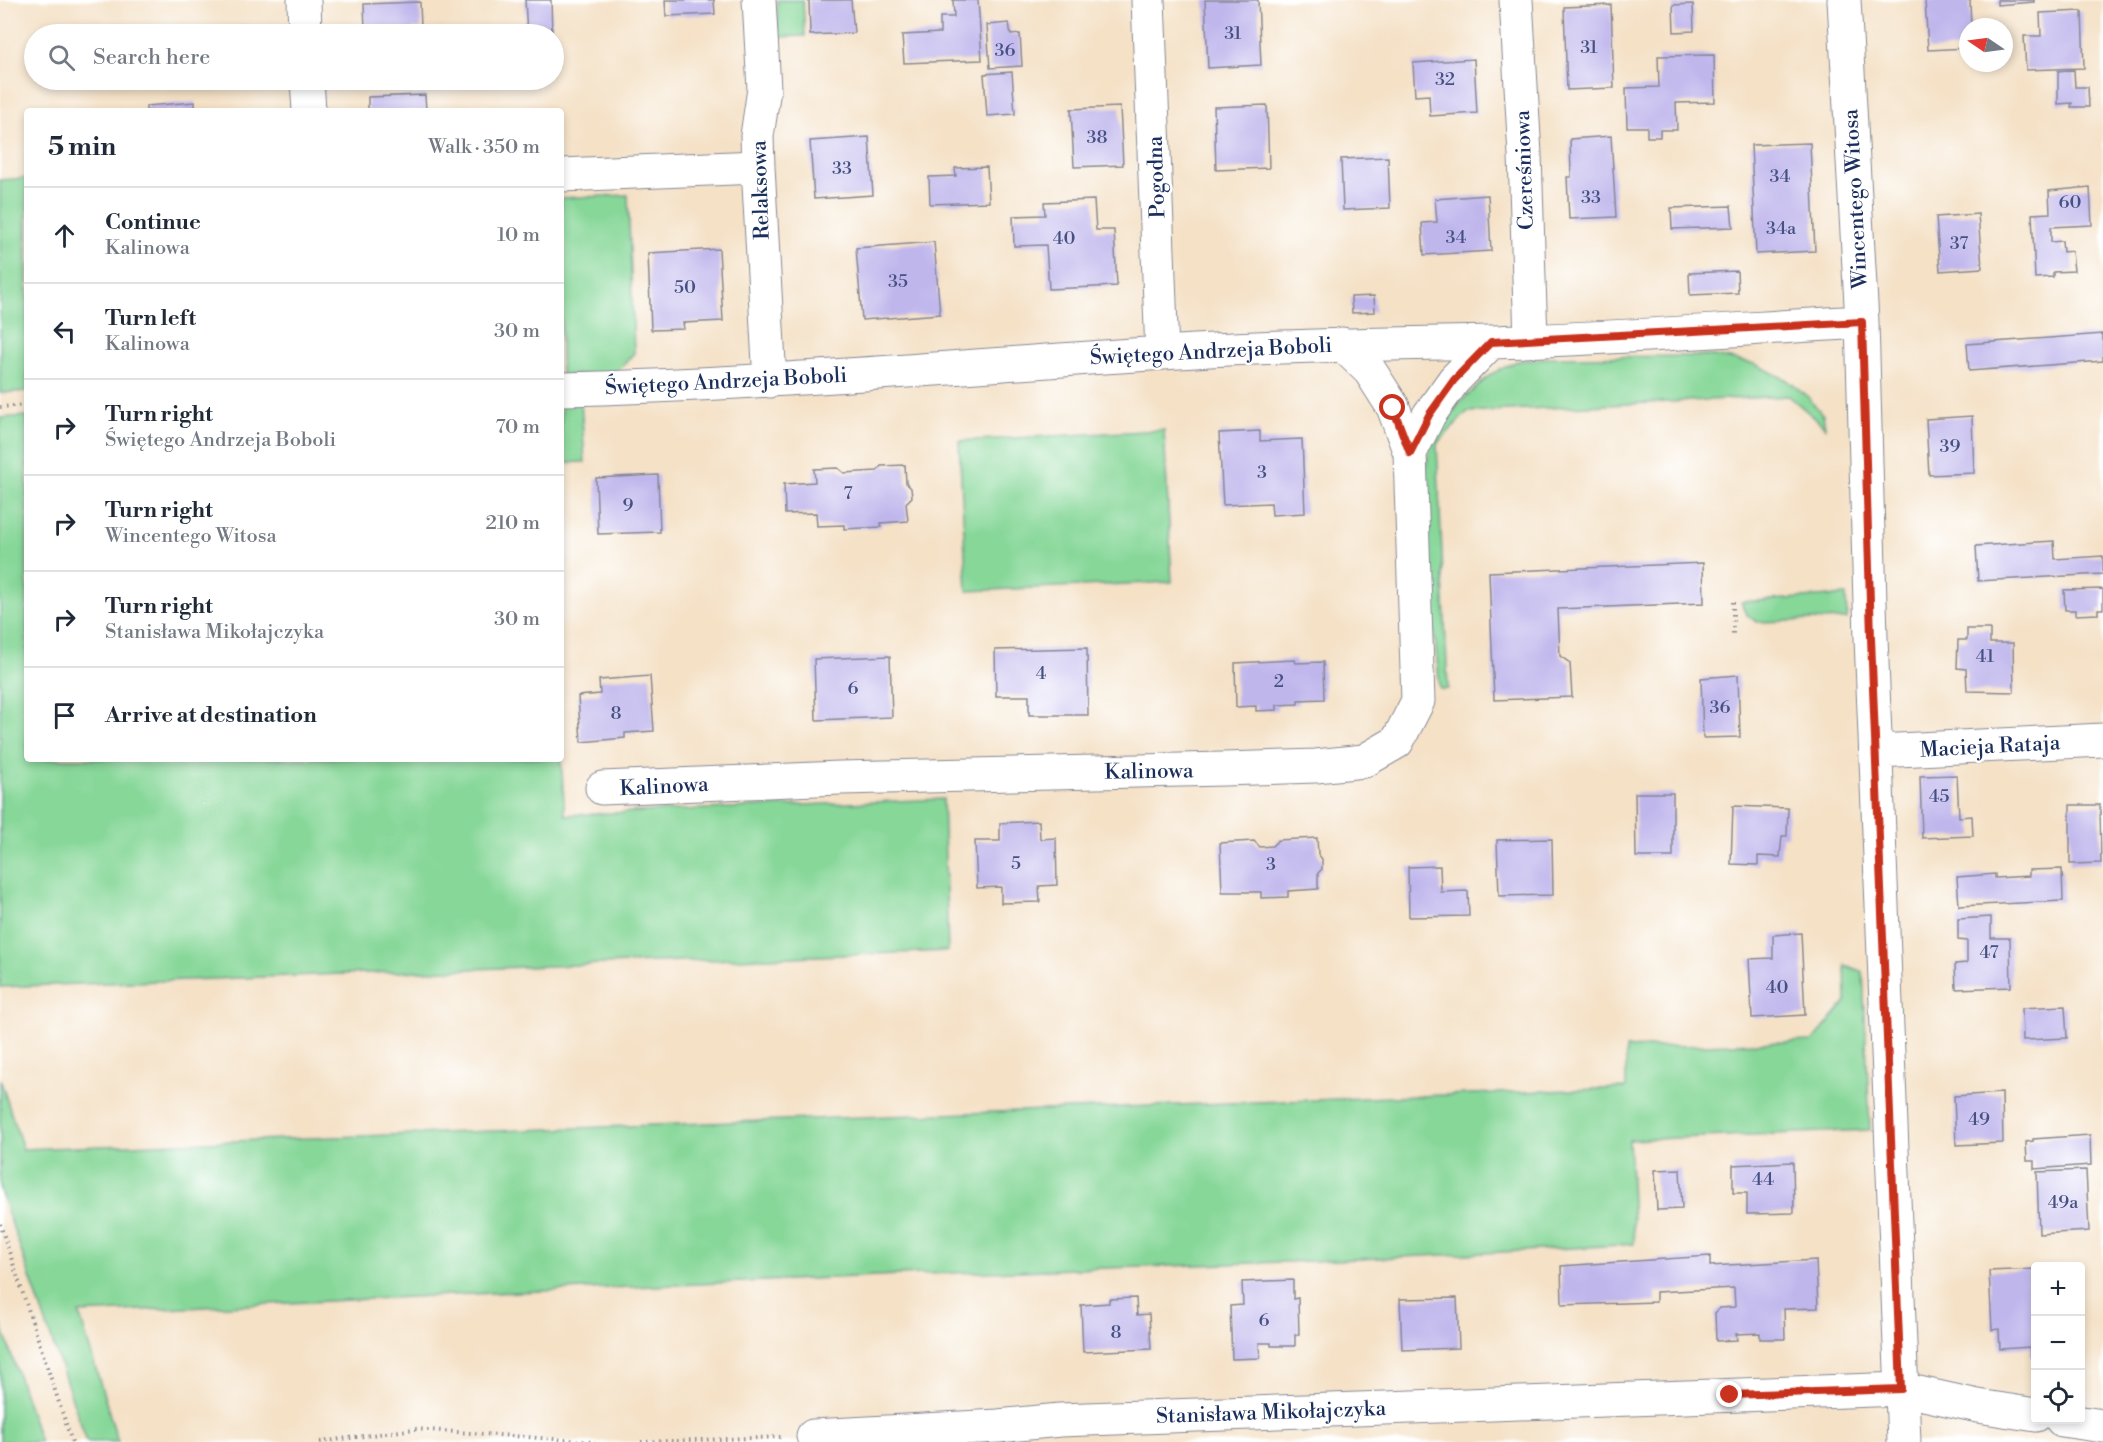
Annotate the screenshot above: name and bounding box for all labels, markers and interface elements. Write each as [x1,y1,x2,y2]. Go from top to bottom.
north arrow [1959,18,2013,72]
house number: 31 [1224,22,1242,45]
search box [24,24,564,90]
house number: 31 [1580,36,1598,59]
house number: 36 [995,39,1016,62]
icon: search [45,41,78,74]
text: Search here [93,44,210,71]
house number: 32 [1435,68,1455,91]
street label: Wincentego Witosa [1838,108,1874,291]
street label: Czereśniowa [1510,109,1540,230]
house number: 38 [1087,126,1107,149]
text: 5 min [48,131,116,163]
text: Walk · 350 m [428,135,540,160]
street label: Pogodna [1143,135,1171,219]
street label: Relaksowa [746,139,776,240]
house number: 33 [832,157,852,180]
house number: 34 [1770,165,1791,188]
house number: 33 [1581,186,1601,209]
house number: 60 [2059,191,2081,214]
text: Continue [105,209,201,236]
house number: 34a [1766,217,1797,240]
icon: ahead [48,219,81,252]
text: 10 m [497,223,540,248]
house number: 34 [1446,226,1467,249]
house number: 40 [1053,227,1075,250]
house number: 37 [1950,232,1968,255]
text: Kalinowa [105,236,190,261]
house number: 35 [888,270,908,293]
house number: 50 [674,276,696,299]
text: Turn left [105,305,196,332]
icon: left [48,315,81,348]
text: 30 m [494,319,540,344]
street label: Świętego Andrzeja Boboli [1089,330,1333,371]
text: Kalinowa [105,332,190,357]
street label: Świętego Andrzeja Boboli [604,360,848,401]
route start [1379,394,1405,420]
text: Turn right [105,401,213,428]
icon: right [48,411,81,444]
text: 70 m [496,415,540,440]
text: Świętego Andrzeja Boboli [105,428,336,453]
house number: 39 [1940,435,1961,458]
house number: 3 [1257,461,1267,484]
house number: 7 [843,482,853,505]
house number: 9 [623,494,634,517]
text: Turn right [105,497,213,524]
icon: right [48,507,81,540]
text: 210 m [485,511,540,536]
text: Wincentego Witosa [105,524,277,549]
text: Turn right [105,593,213,620]
icon: right [48,603,81,636]
text: 30 m [494,607,540,632]
text: Stanisława Mikołajczyka [105,620,324,645]
house number: 41 [1976,645,1994,668]
house number: 4 [1036,662,1047,685]
house number: 2 [1274,670,1284,693]
house number: 6 [848,677,859,700]
house number: 36 [1710,696,1731,719]
icon: arrive [48,699,81,732]
text: Arrive at destination [105,702,317,729]
house number: 8 [610,702,622,725]
street label: Macieja Rataja [1919,730,2061,764]
street label: Kalinowa [1104,758,1194,786]
street label: Kalinowa [619,772,710,802]
house number: 45 [1929,785,1949,808]
house number: 5 [1011,852,1021,875]
house number: 3 [1266,853,1276,876]
house number: 47 [1979,941,1999,964]
house number: 40 [1766,976,1788,999]
house number: 49 [1968,1108,1990,1131]
house number: 44 [1752,1168,1774,1191]
house number: 49a [2048,1191,2079,1214]
map controls [2031,1262,2085,1424]
button: + [2031,1262,2085,1316]
house number: 6 [1259,1309,1270,1332]
button: − [2031,1316,2085,1370]
house number: 8 [1110,1321,1122,1344]
button: locate [2031,1370,2085,1424]
route end [1716,1381,1742,1407]
street label: Stanisława Mikołajczyka [1156,1396,1387,1430]

